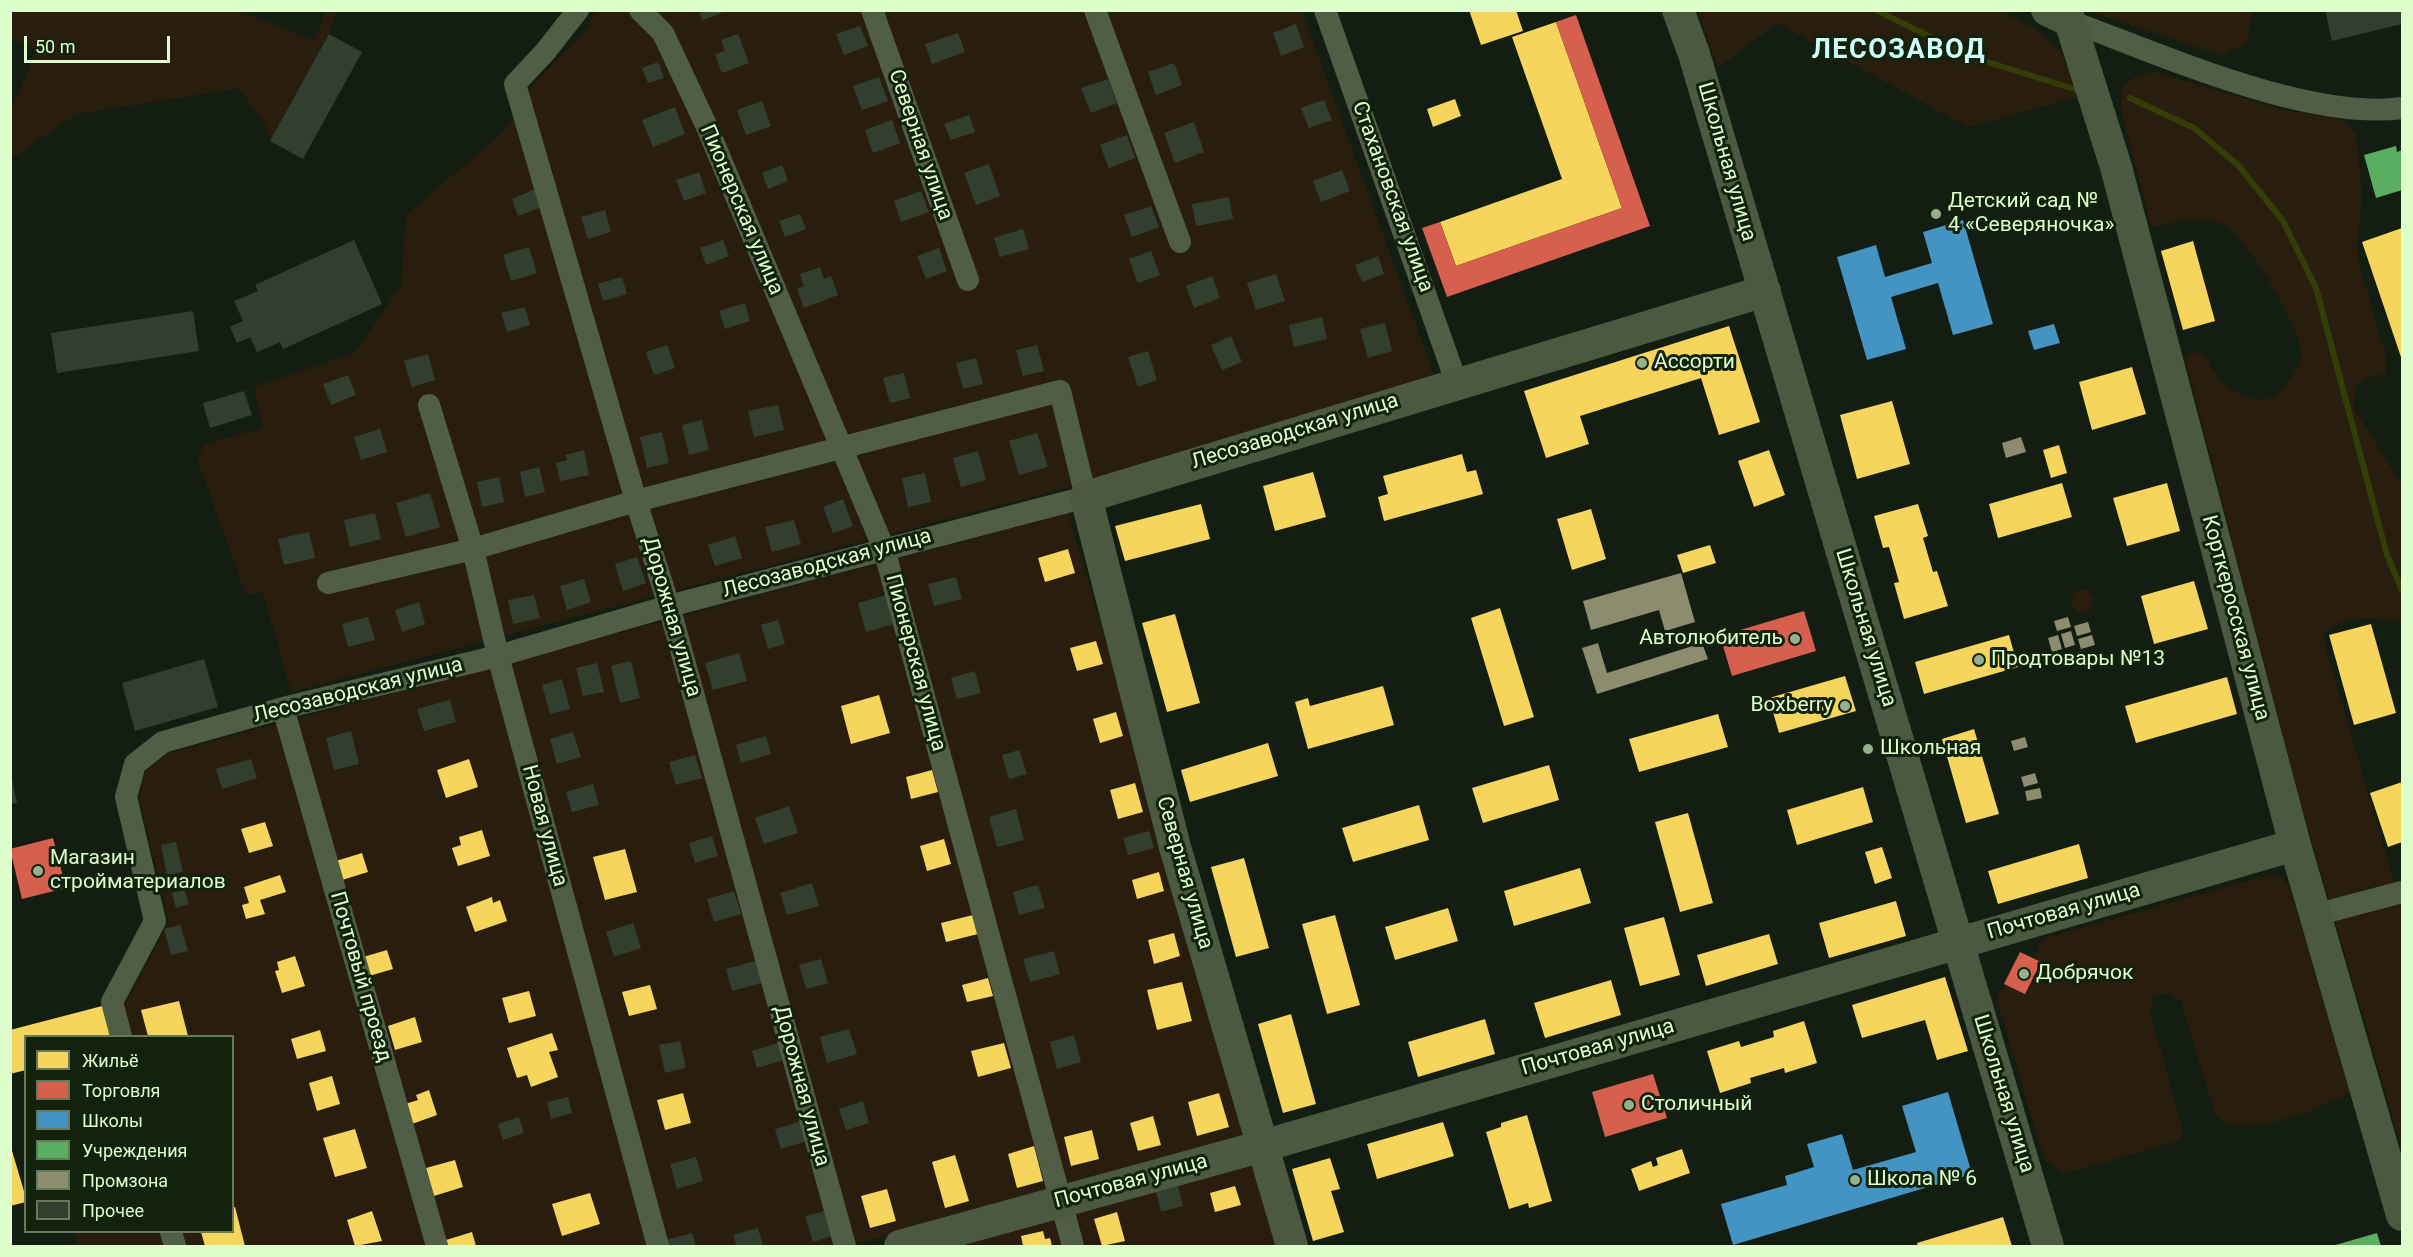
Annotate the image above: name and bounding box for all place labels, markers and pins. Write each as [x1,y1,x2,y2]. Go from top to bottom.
place label: Детский сад № 4 «Северяночка» [1948,189,2114,239]
marker: Детский сад № 4 «Северяночка» [1929,207,1943,221]
place label: Ассорти [1654,350,1735,376]
marker: Ассорти [1635,356,1649,370]
place label: Автолюбитель [1639,626,1783,652]
marker: Автолюбитель [1788,632,1802,646]
place label: Продтовары №13 [1991,647,2165,673]
marker: Продтовары №13 [1972,653,1986,667]
place label: Boxberry [1750,693,1833,719]
marker: Boxberry [1838,699,1852,713]
place label: Школьная [1880,736,1981,762]
marker: Школьная [1861,742,1875,756]
place label: Магазин стройматериалов [50,846,226,896]
marker: Магазин стройматериалов [31,864,45,878]
place label: Добрячок [2036,961,2133,987]
marker: Добрячок [2017,967,2031,981]
place label: Столичный [1641,1092,1752,1118]
marker: Столичный [1622,1098,1636,1112]
place label: Школа № 6 [1867,1167,1977,1193]
marker: Школа № 6 [1848,1173,1862,1187]

